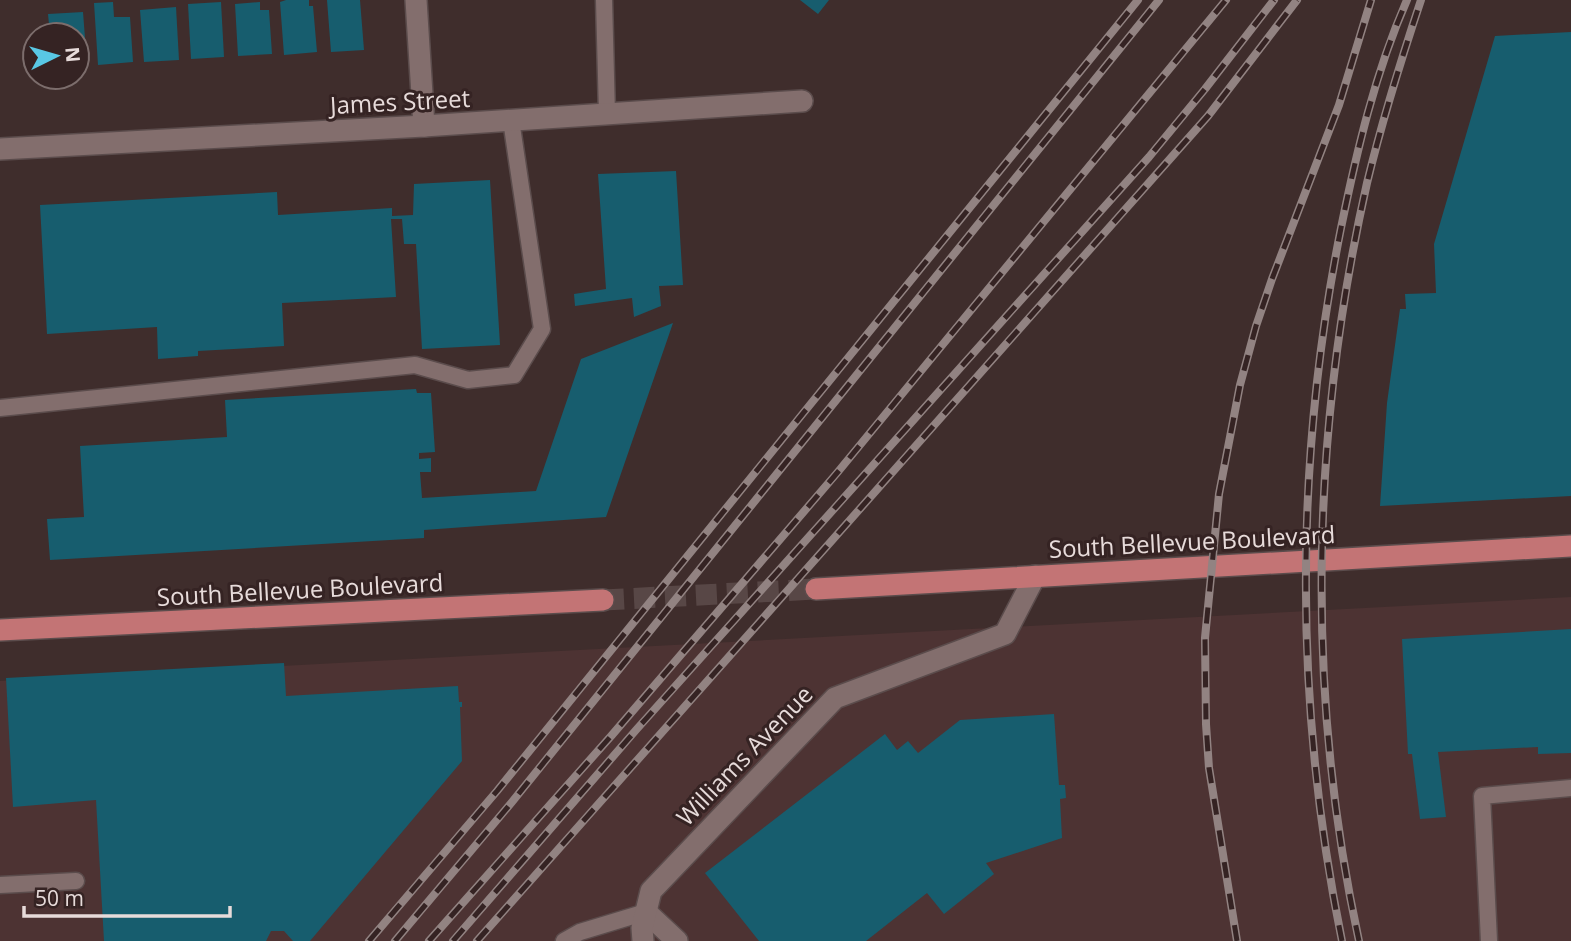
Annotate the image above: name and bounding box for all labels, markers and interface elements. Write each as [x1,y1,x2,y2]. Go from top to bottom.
north arrow [21,21,91,91]
text: N [59,46,87,63]
street label: James Street [327,81,471,121]
street label: South Bellevue Boulevard [1048,517,1336,565]
street label: South Bellevue Boulevard [156,565,444,613]
street label: Williams Avenue [669,678,819,832]
scale bar [24,874,231,918]
text: 50 m [35,884,84,912]

